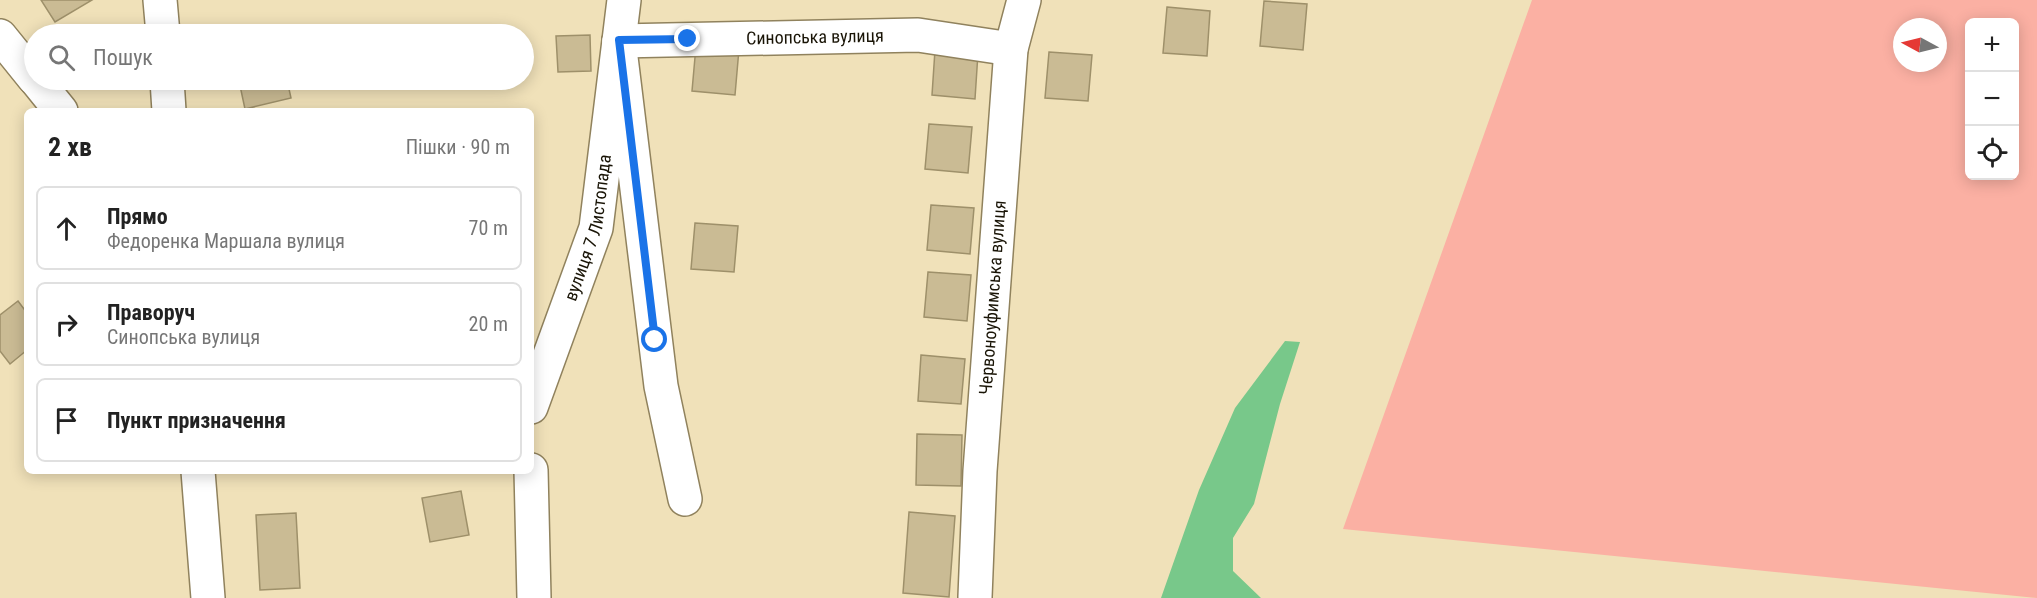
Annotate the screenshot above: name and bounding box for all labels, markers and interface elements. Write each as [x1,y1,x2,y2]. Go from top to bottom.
north arrow [1893,18,1947,72]
map controls [1965,18,2019,180]
button: + [1965,18,2019,72]
search box [24,24,534,90]
route end [674,25,700,51]
street label: Синопська вулиця [746,25,884,48]
icon: search [45,41,78,74]
text: Пошук [93,45,153,70]
button: − [1965,72,2019,126]
button: locate [1965,126,2019,180]
text: 2 хв [48,132,92,162]
text: Пішки · 90 m [406,135,510,159]
street label: вулиця 7 Листопада [559,153,615,304]
street label: Червоноуфимська вулиця [975,200,1010,396]
text: Прямо [107,204,168,229]
icon: ahead [50,212,83,245]
text: 70 m [469,216,508,240]
text: Федоренка Маршала вулиця [107,229,345,253]
text: Праворуч [107,300,195,325]
icon: right [50,308,83,341]
text: 20 m [469,312,508,336]
text: Синопська вулиця [107,325,260,349]
route start [641,326,667,352]
icon: arrive [50,404,83,437]
text: Пункт призначення [107,408,286,433]

